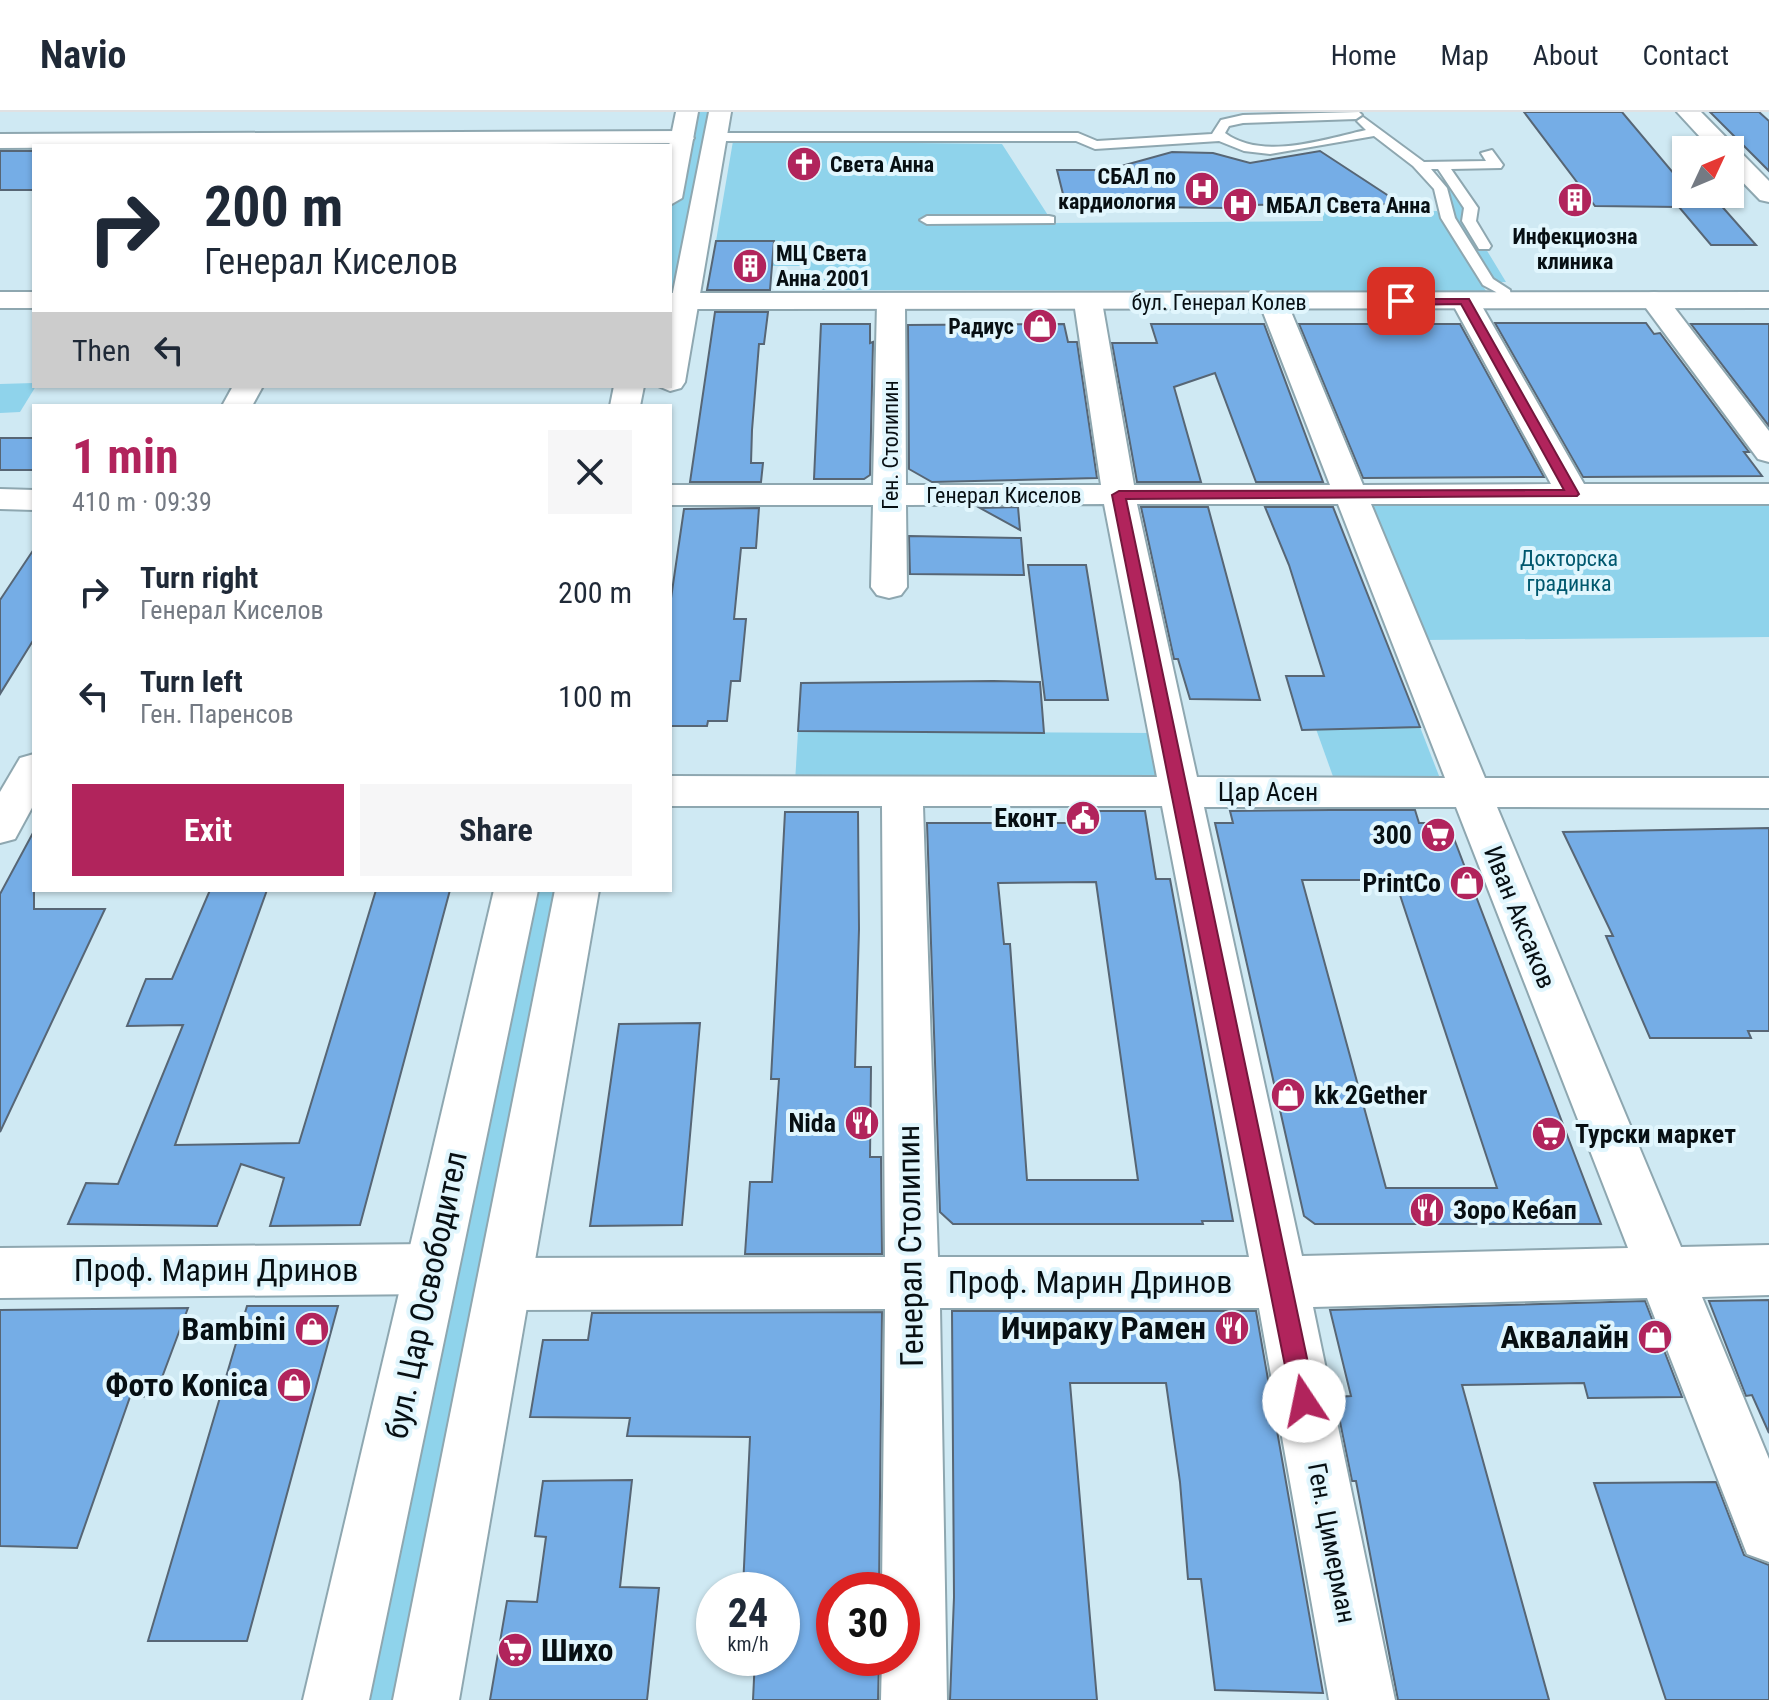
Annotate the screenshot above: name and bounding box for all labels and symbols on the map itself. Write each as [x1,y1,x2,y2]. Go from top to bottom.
north arrow [1672,136,1744,208]
church icon: Света Анна [785,145,823,183]
place label: Света Анна [830,152,934,177]
place label: СБАЛ по кардиология [1058,164,1176,214]
hospital icon: СБАЛ по кардиология [1183,170,1221,208]
building icon: Инфекциозна клиника [1556,181,1594,219]
hospital icon: МБАЛ Света Анна [1221,186,1259,224]
place label: МБАЛ Света Анна [1266,193,1431,218]
place label: Инфекциозна клиника [1512,224,1638,274]
place label: МЦ Света Анна 2001 [776,241,871,291]
building icon: МЦ Света Анна 2001 [731,247,769,285]
pin [1367,267,1435,335]
street label: бул. Генерал Колев [1131,290,1307,315]
shop icon: Радиус [1021,307,1059,345]
place label: Радиус [948,314,1014,339]
street label: Ген. Столипин [878,380,903,510]
street label: Генерал Киселов [926,483,1082,508]
park label: Докторска градинка [1520,546,1618,596]
street label: Цар Асен [1218,777,1318,807]
public building icon: Еконт [1064,799,1102,837]
place label: Еконт [994,803,1057,833]
supermarket icon: 300 [1419,816,1457,854]
place label: 300 [1373,820,1412,850]
street label: Иван Аксаков [1478,841,1562,993]
shop icon: PrintCo [1448,864,1486,902]
place label: PrintCo [1363,868,1441,898]
shop icon: kk 2Gether [1269,1076,1307,1114]
place label: kk 2Gether [1314,1080,1428,1110]
restaurant icon: Nida [843,1104,881,1142]
place label: Nida [788,1108,836,1138]
supermarket icon: Турски маркет [1530,1115,1568,1153]
place label: Турски маркет [1575,1119,1736,1149]
street label: Генерал Столипин [889,1125,931,1367]
street label: бул. Цар Освободител [377,1148,475,1442]
restaurant icon: Зоро Кебап [1408,1191,1446,1229]
place label: Зоро Кебап [1453,1195,1577,1225]
street label: Проф. Марин Дринов [74,1251,358,1289]
street label: Проф. Марин Дринов [948,1263,1232,1301]
place label: Ичираку Рамен [1001,1309,1206,1347]
restaurant icon: Ичираку Рамен [1213,1309,1251,1347]
place label: Bambini [182,1310,286,1348]
shop icon: Bambini [293,1310,331,1348]
place label: Аквалайн [1500,1318,1629,1356]
shop icon: Аквалайн [1636,1318,1674,1356]
position arrow [1262,1359,1346,1443]
place label: Фото Konica [105,1366,268,1404]
shop icon: Фото Konica [275,1366,313,1404]
street label: Ген. Цимерман [1302,1460,1362,1626]
speed limit sign: 30 [816,1572,920,1676]
supermarket icon: Шихо [496,1631,534,1669]
place label: Шихо [541,1631,613,1669]

